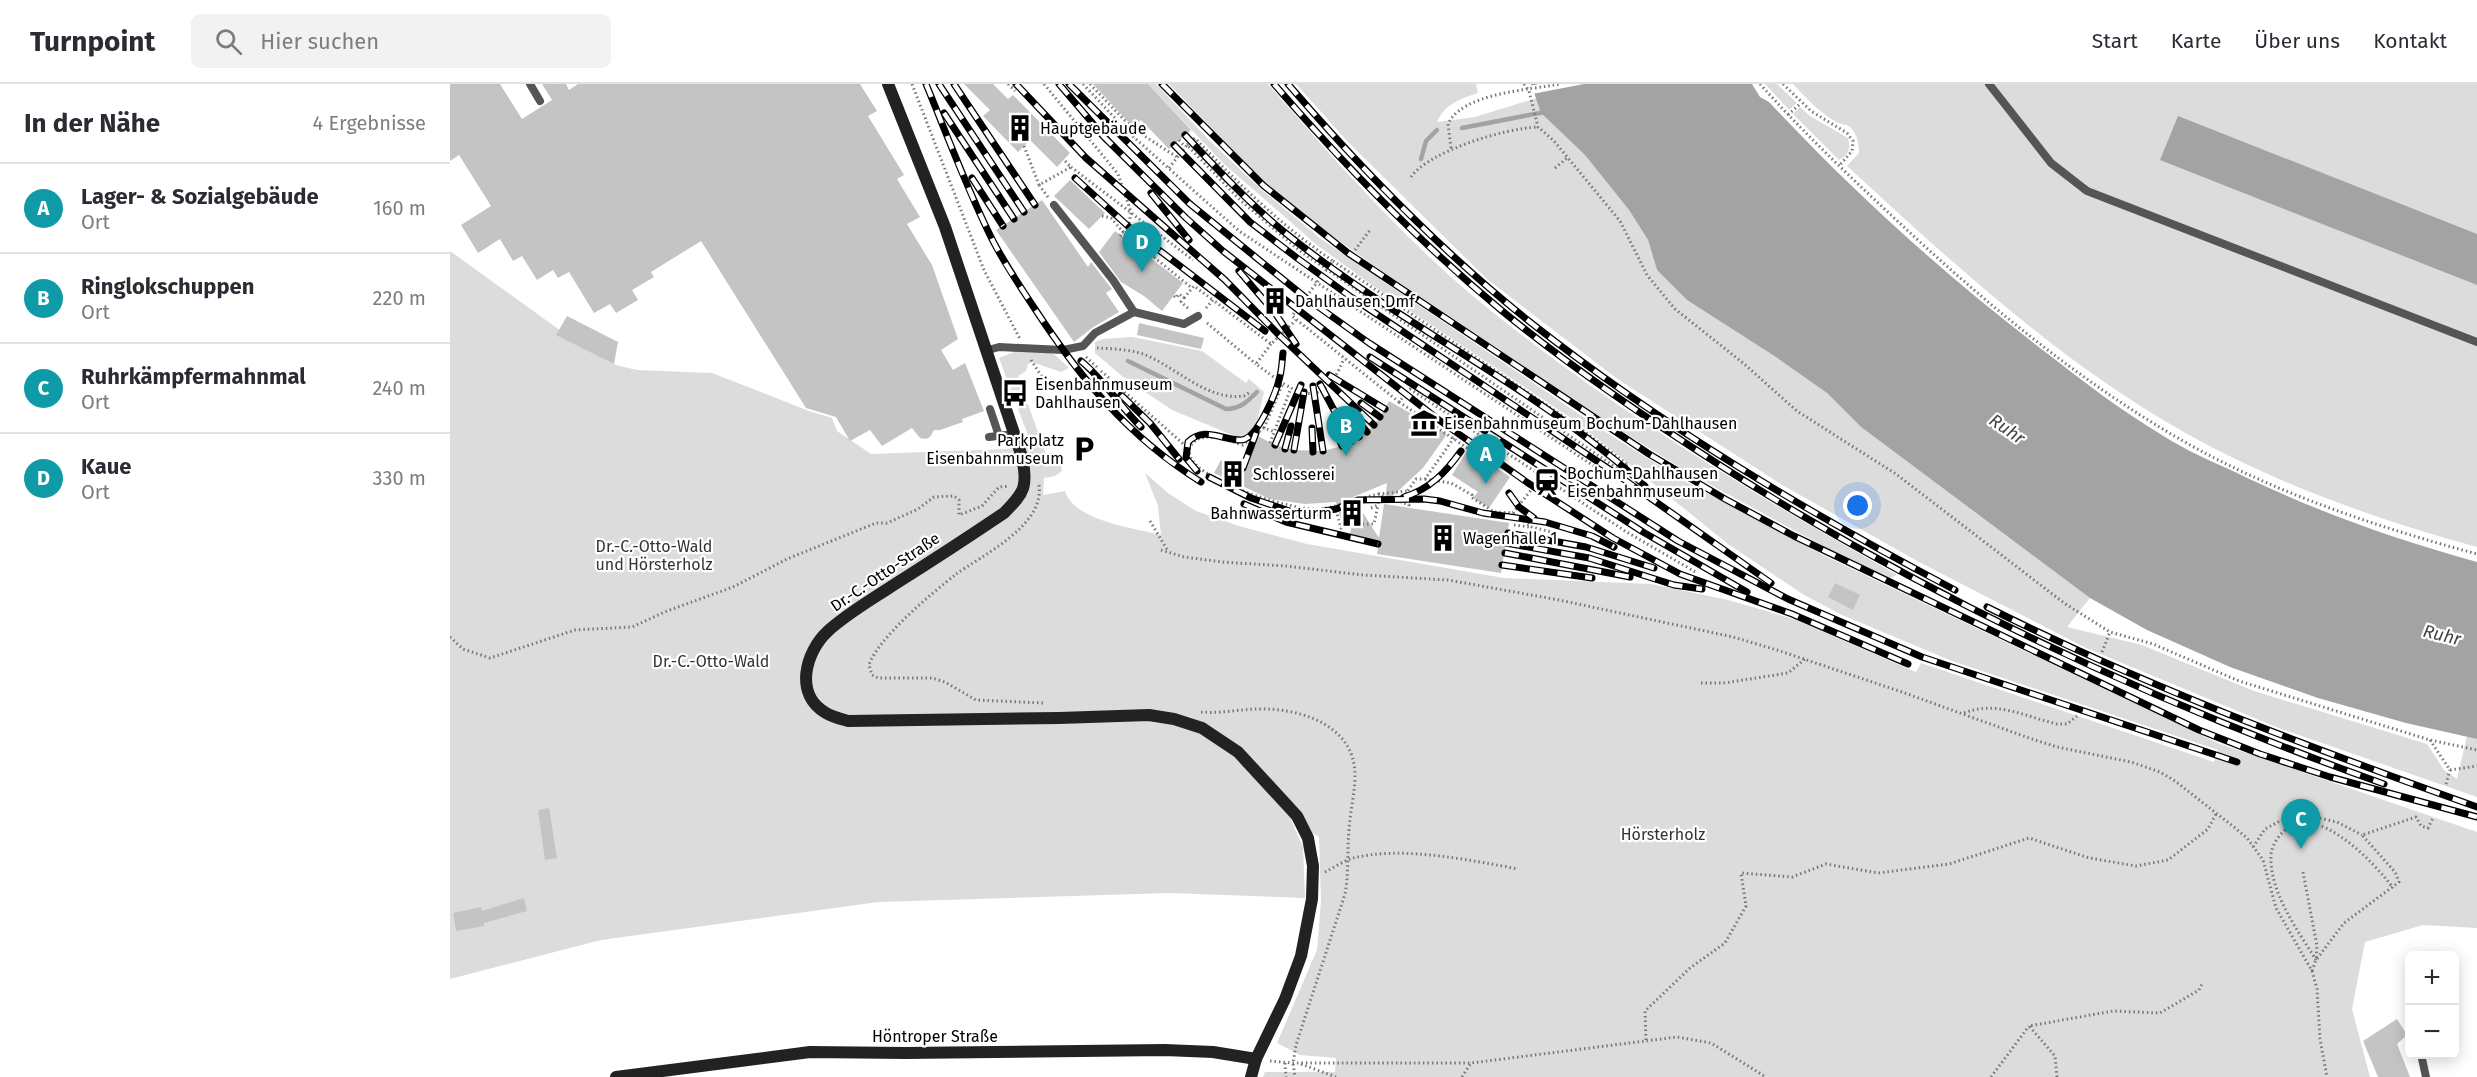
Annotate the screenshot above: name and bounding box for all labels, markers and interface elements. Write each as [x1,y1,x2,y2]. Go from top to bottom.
search box [191,14,611,68]
text: Turnpoint [30,25,155,58]
icon: search [212,25,245,58]
text: Hier suchen [260,28,379,55]
text: Start [2092,28,2138,54]
text: Karte [2171,28,2221,54]
text: Über uns [2254,28,2340,54]
text: Kontakt [2373,28,2447,54]
text: In der Nähe [24,108,160,139]
text: 4 Ergebnisse [313,111,426,135]
building icon: Hauptgebäude [1005,113,1035,143]
place label: Hauptgebäude [1040,119,1146,138]
text: Lager- & Sozialgebäude [81,183,319,210]
text: A [38,196,49,220]
text: 160 m [373,196,426,220]
text: Ort [81,210,110,234]
pin: D [1122,222,1162,272]
text: Ringlokschuppen [81,273,254,300]
text: B [37,286,50,310]
text: 220 m [373,286,426,310]
building icon: Dahlhausen Dmf [1260,286,1290,316]
place label: Dahlhausen Dmf [1295,292,1416,311]
text: Ort [81,300,110,324]
text: Ruhrkämpfermahnmal [81,363,306,390]
place label: Eisenbahnmuseum Dahlhausen [1035,375,1173,412]
text: C [38,376,49,400]
text: 240 m [372,376,426,400]
bus stop icon: Eisenbahnmuseum Dahlhausen [1000,378,1030,408]
text: Ort [81,390,110,414]
pin: B [1326,406,1366,456]
museum icon: Eisenbahnmuseum Bochum-Dahlhausen [1409,408,1439,438]
water label: Ruhr [1985,409,2030,450]
place label: Eisenbahnmuseum Bochum-Dahlhausen [1444,414,1737,433]
place label: Parkplatz Eisenbahnmuseum [926,431,1064,468]
parking icon: Parkplatz Eisenbahnmuseum [1069,434,1099,464]
pin: A [1466,434,1506,484]
text: Kaue [81,453,132,480]
building icon: Schlosserei [1218,459,1248,489]
place label: Bochum-Dahlhausen Eisenbahnmuseum [1567,464,1718,501]
place label: Schlosserei [1253,465,1335,484]
text: D [37,466,50,490]
text: 330 m [372,466,426,490]
station icon: Bochum-Dahlhausen Eisenbahnmuseum [1532,467,1562,497]
text: Ort [81,480,110,504]
your location [1843,491,1872,520]
building icon: Bahnwasserturm [1337,498,1367,528]
place label: Bahnwasserturm [1210,504,1332,523]
building icon: Wagenhalle 1 [1428,523,1458,553]
street label: Dr.-C.-Otto-Straße [827,528,943,616]
place label: Wagenhalle 1 [1463,529,1558,548]
park label: Dr.-C.-Otto-Wald und Hörsterholz [595,537,713,574]
water label: Ruhr [2421,620,2464,651]
park label: Dr.-C.-Otto-Wald [653,652,769,671]
pin: C [2282,800,2320,849]
park label: Hörsterholz [1621,825,1705,844]
map controls [2405,951,2459,1059]
button: + [2405,951,2459,1005]
button: − [2405,1005,2459,1059]
street label: Höntroper Straße [872,1027,998,1046]

